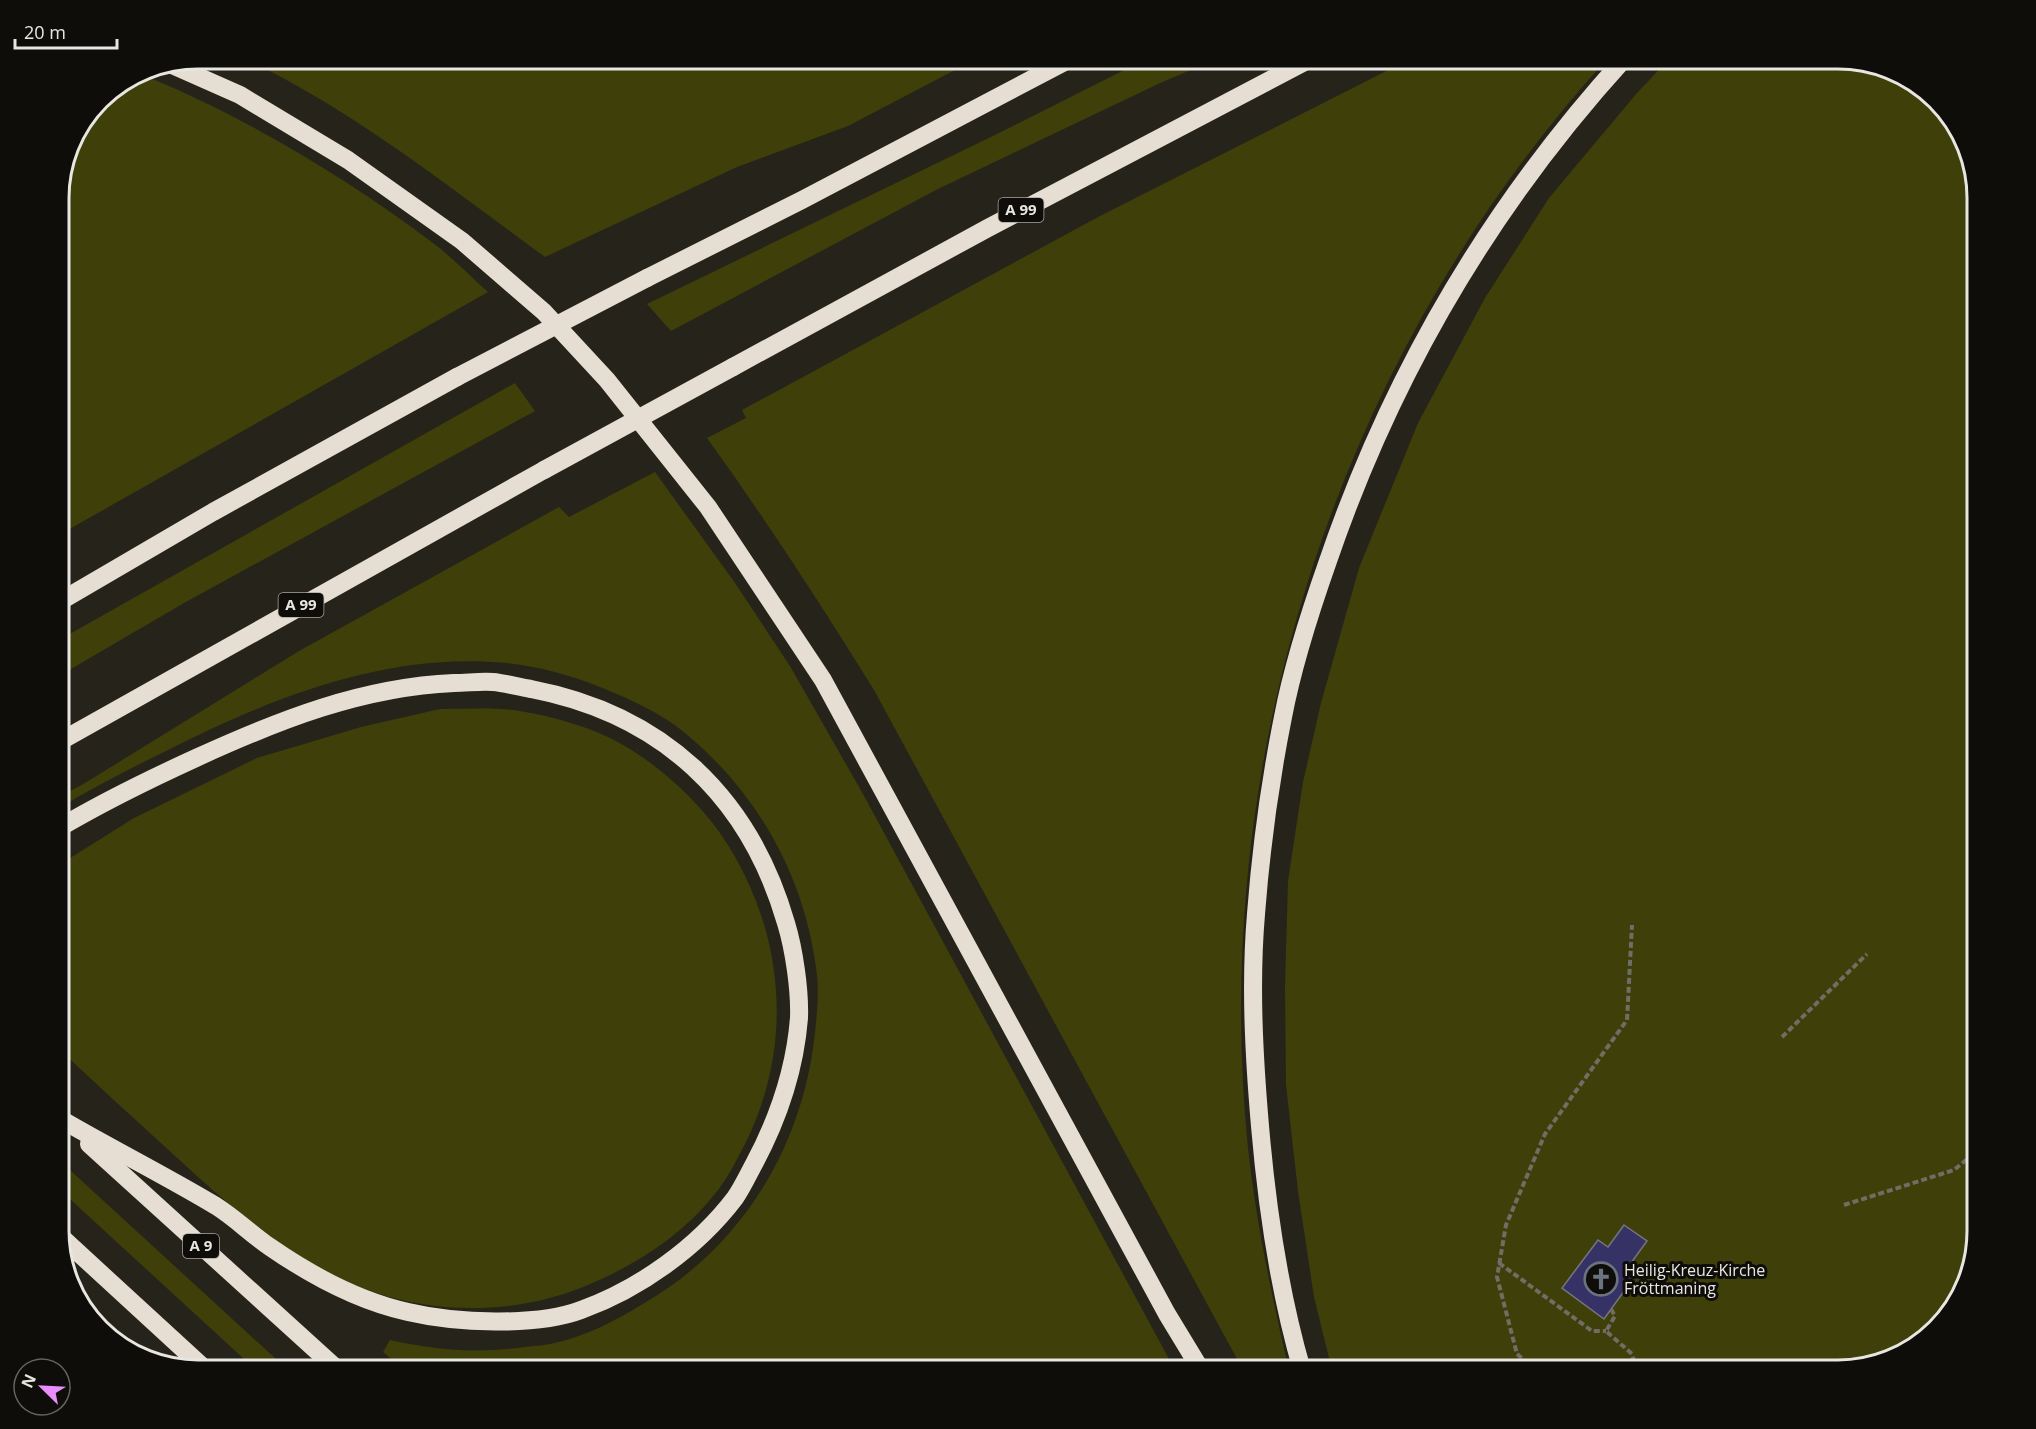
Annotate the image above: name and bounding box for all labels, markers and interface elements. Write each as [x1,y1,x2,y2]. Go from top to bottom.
scale bar [15,12,117,50]
text: 20 m [24,20,66,44]
road number: A 99 [998,198,1044,222]
road number: A 99 [278,593,324,617]
road number: A 9 [183,1234,219,1258]
place label: Heilig-Kreuz-Kirche Fröttmaning [1624,1259,1765,1299]
church icon: Heilig-Kreuz-Kirche Fröttmaning [1583,1261,1619,1297]
north arrow [12,1357,72,1417]
text: N [16,1370,41,1391]

